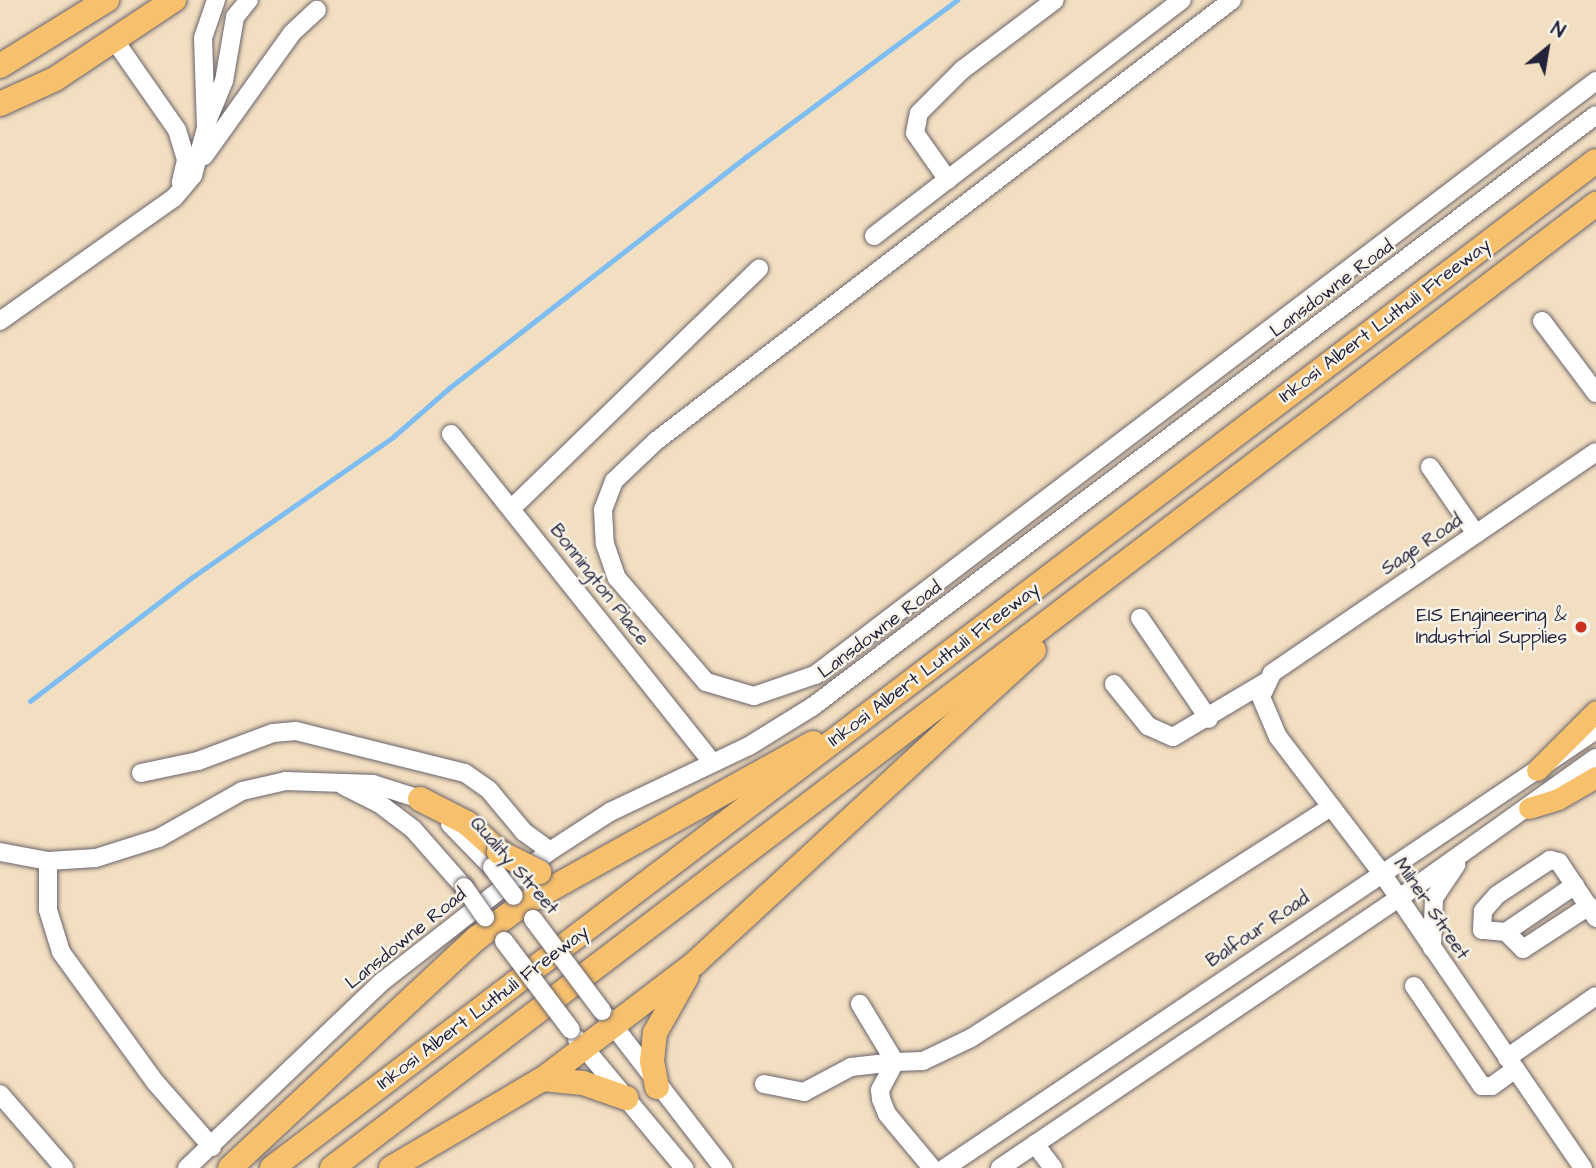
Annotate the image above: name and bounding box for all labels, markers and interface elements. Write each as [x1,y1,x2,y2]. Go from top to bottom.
north arrow [1512,14,1582,84]
text: N [1546,16,1570,45]
street label: Inkosi Albert Luthuli Freeway [1275,234,1495,408]
street label: Lansdowne Road [1266,235,1398,343]
street label: Sage Road [1377,509,1467,581]
street label: Bonnington Place [544,520,654,650]
street label: Lansdowne Road [814,576,946,684]
street label: Inkosi Albert Luthuli Freeway [824,578,1044,752]
place label: EIS Engineering & Industrial Supplies [1416,605,1567,649]
marker: EIS Engineering & Industrial Supplies [1573,619,1589,635]
street label: Quality Street [465,812,563,920]
street label: Milner Street [1389,854,1473,964]
street label: Lansdowne Road [341,883,471,995]
street label: Balfour Road [1202,887,1314,973]
street label: Inkosi Albert Luthuli Freeway [373,921,593,1095]

